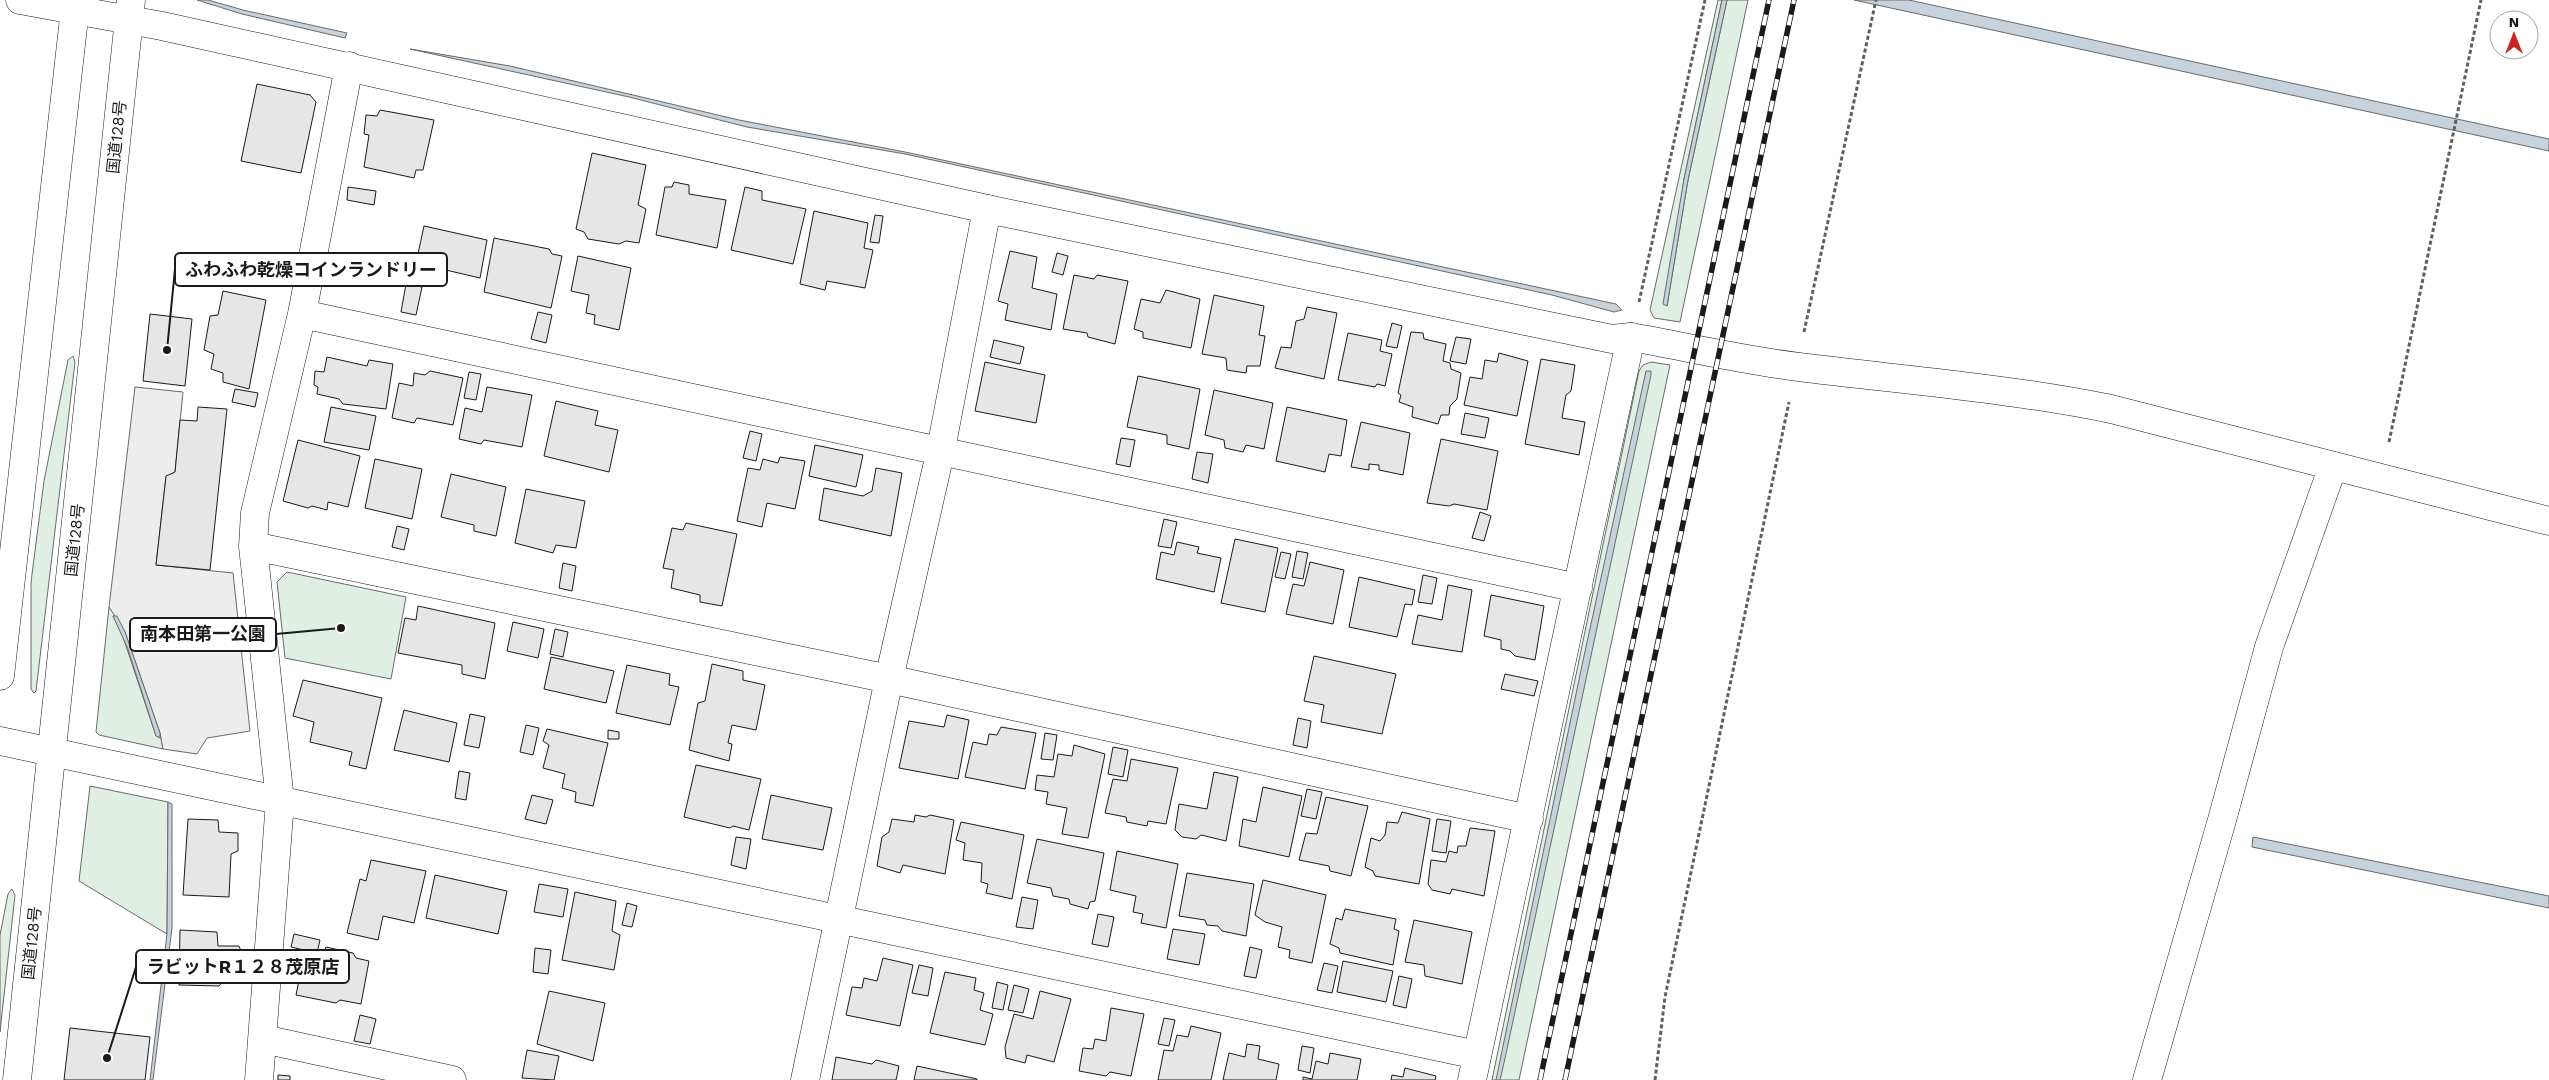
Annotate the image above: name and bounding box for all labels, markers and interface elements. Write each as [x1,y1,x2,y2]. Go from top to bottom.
north arrow [2489,10,2539,60]
text: N [2509,14,2519,30]
street label: 国道128号 [103,100,130,175]
callout: ふわふわ乾燥コインランドリー [175,253,447,286]
text: ふわふわ乾燥コインランドリー [185,259,437,280]
street label: 国道128号 [61,503,88,578]
callout: 南本田第一公園 [130,618,276,651]
text: 南本田第一公園 [140,623,266,644]
street label: 国道128号 [18,906,45,981]
callout: ラビットR１２８茂原店 [136,950,349,983]
text: ラビットR１２８茂原店 [147,956,339,977]

